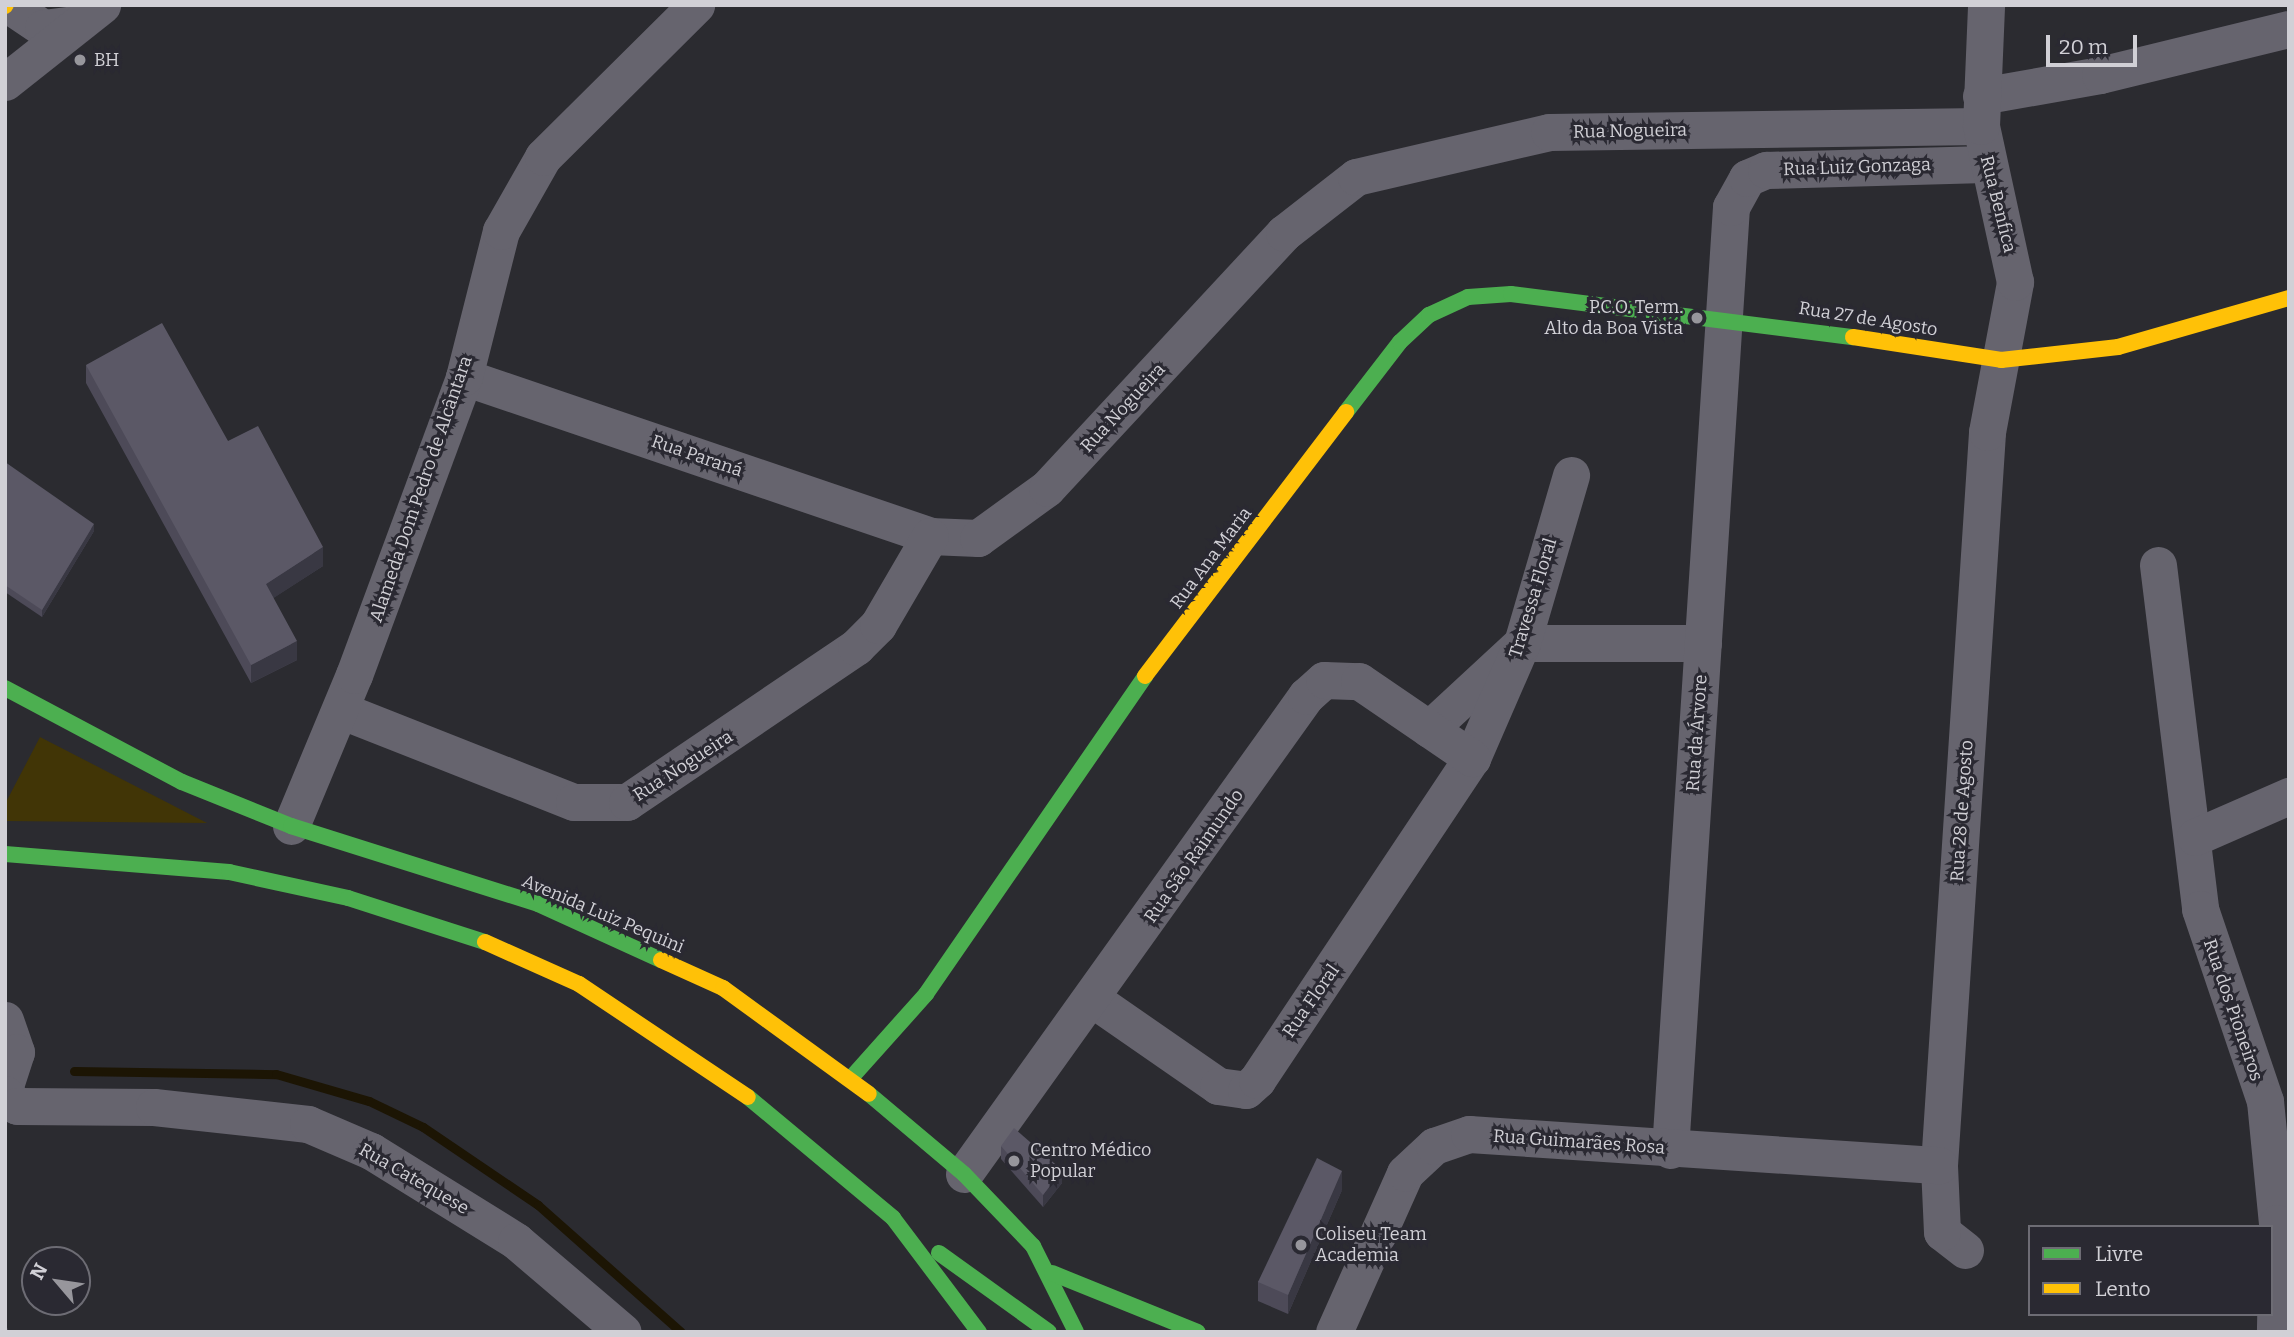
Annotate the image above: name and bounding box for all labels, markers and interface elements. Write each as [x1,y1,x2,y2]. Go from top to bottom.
scale bar [2049,21,2140,65]
text: 20 m [2059,34,2108,60]
place label: BH [94,49,119,71]
marker: BH [72,52,88,68]
street label: Rua Nogueira [1573,119,1687,143]
street label: Rua Benfica [1976,153,2020,255]
street label: Rua Luiz Gonzaga [1783,154,1931,180]
place label: P.C.O. Term. Alto da Boa Vista [1544,297,1683,340]
street label: Rua 27 de Agosto [1797,297,1939,341]
marker: P.C.O. Term. Alto da Boa Vista [1689,310,1705,326]
street label: Alameda Dom Pedro de Alcântara [365,353,477,625]
street label: Rua Nogueira [1076,359,1170,457]
street label: Rua Paraná [649,430,745,482]
street label: Rua Ana Maria [1166,503,1256,613]
street label: Travessa Floral [1504,535,1562,661]
street label: Rua da Árvore [1682,674,1712,792]
street label: Rua Nogueira [629,726,737,806]
street label: Rua 28 de Agosto [1946,739,1978,883]
street label: Rua São Raimundo [1140,785,1248,927]
street label: Avenida Luiz Pequini [519,870,687,958]
street label: Rua dos Pioneiros [2199,936,2267,1084]
street label: Rua Floral [1278,960,1344,1042]
street label: Rua Guimarães Rosa [1492,1125,1666,1159]
street label: Rua Catequese [355,1139,473,1219]
place label: Centro Médico Popular [1030,1140,1151,1182]
marker: Centro Médico Popular [1004,1151,1024,1171]
place label: Coliseu Team Academia [1315,1224,1427,1266]
legend [2028,1225,2273,1316]
marker: Coliseu Team Academia [1293,1237,1309,1253]
text: Livre [2095,1241,2143,1267]
north arrow [21,1246,91,1316]
text: N [25,1260,53,1284]
text: Lento [2095,1276,2151,1302]

